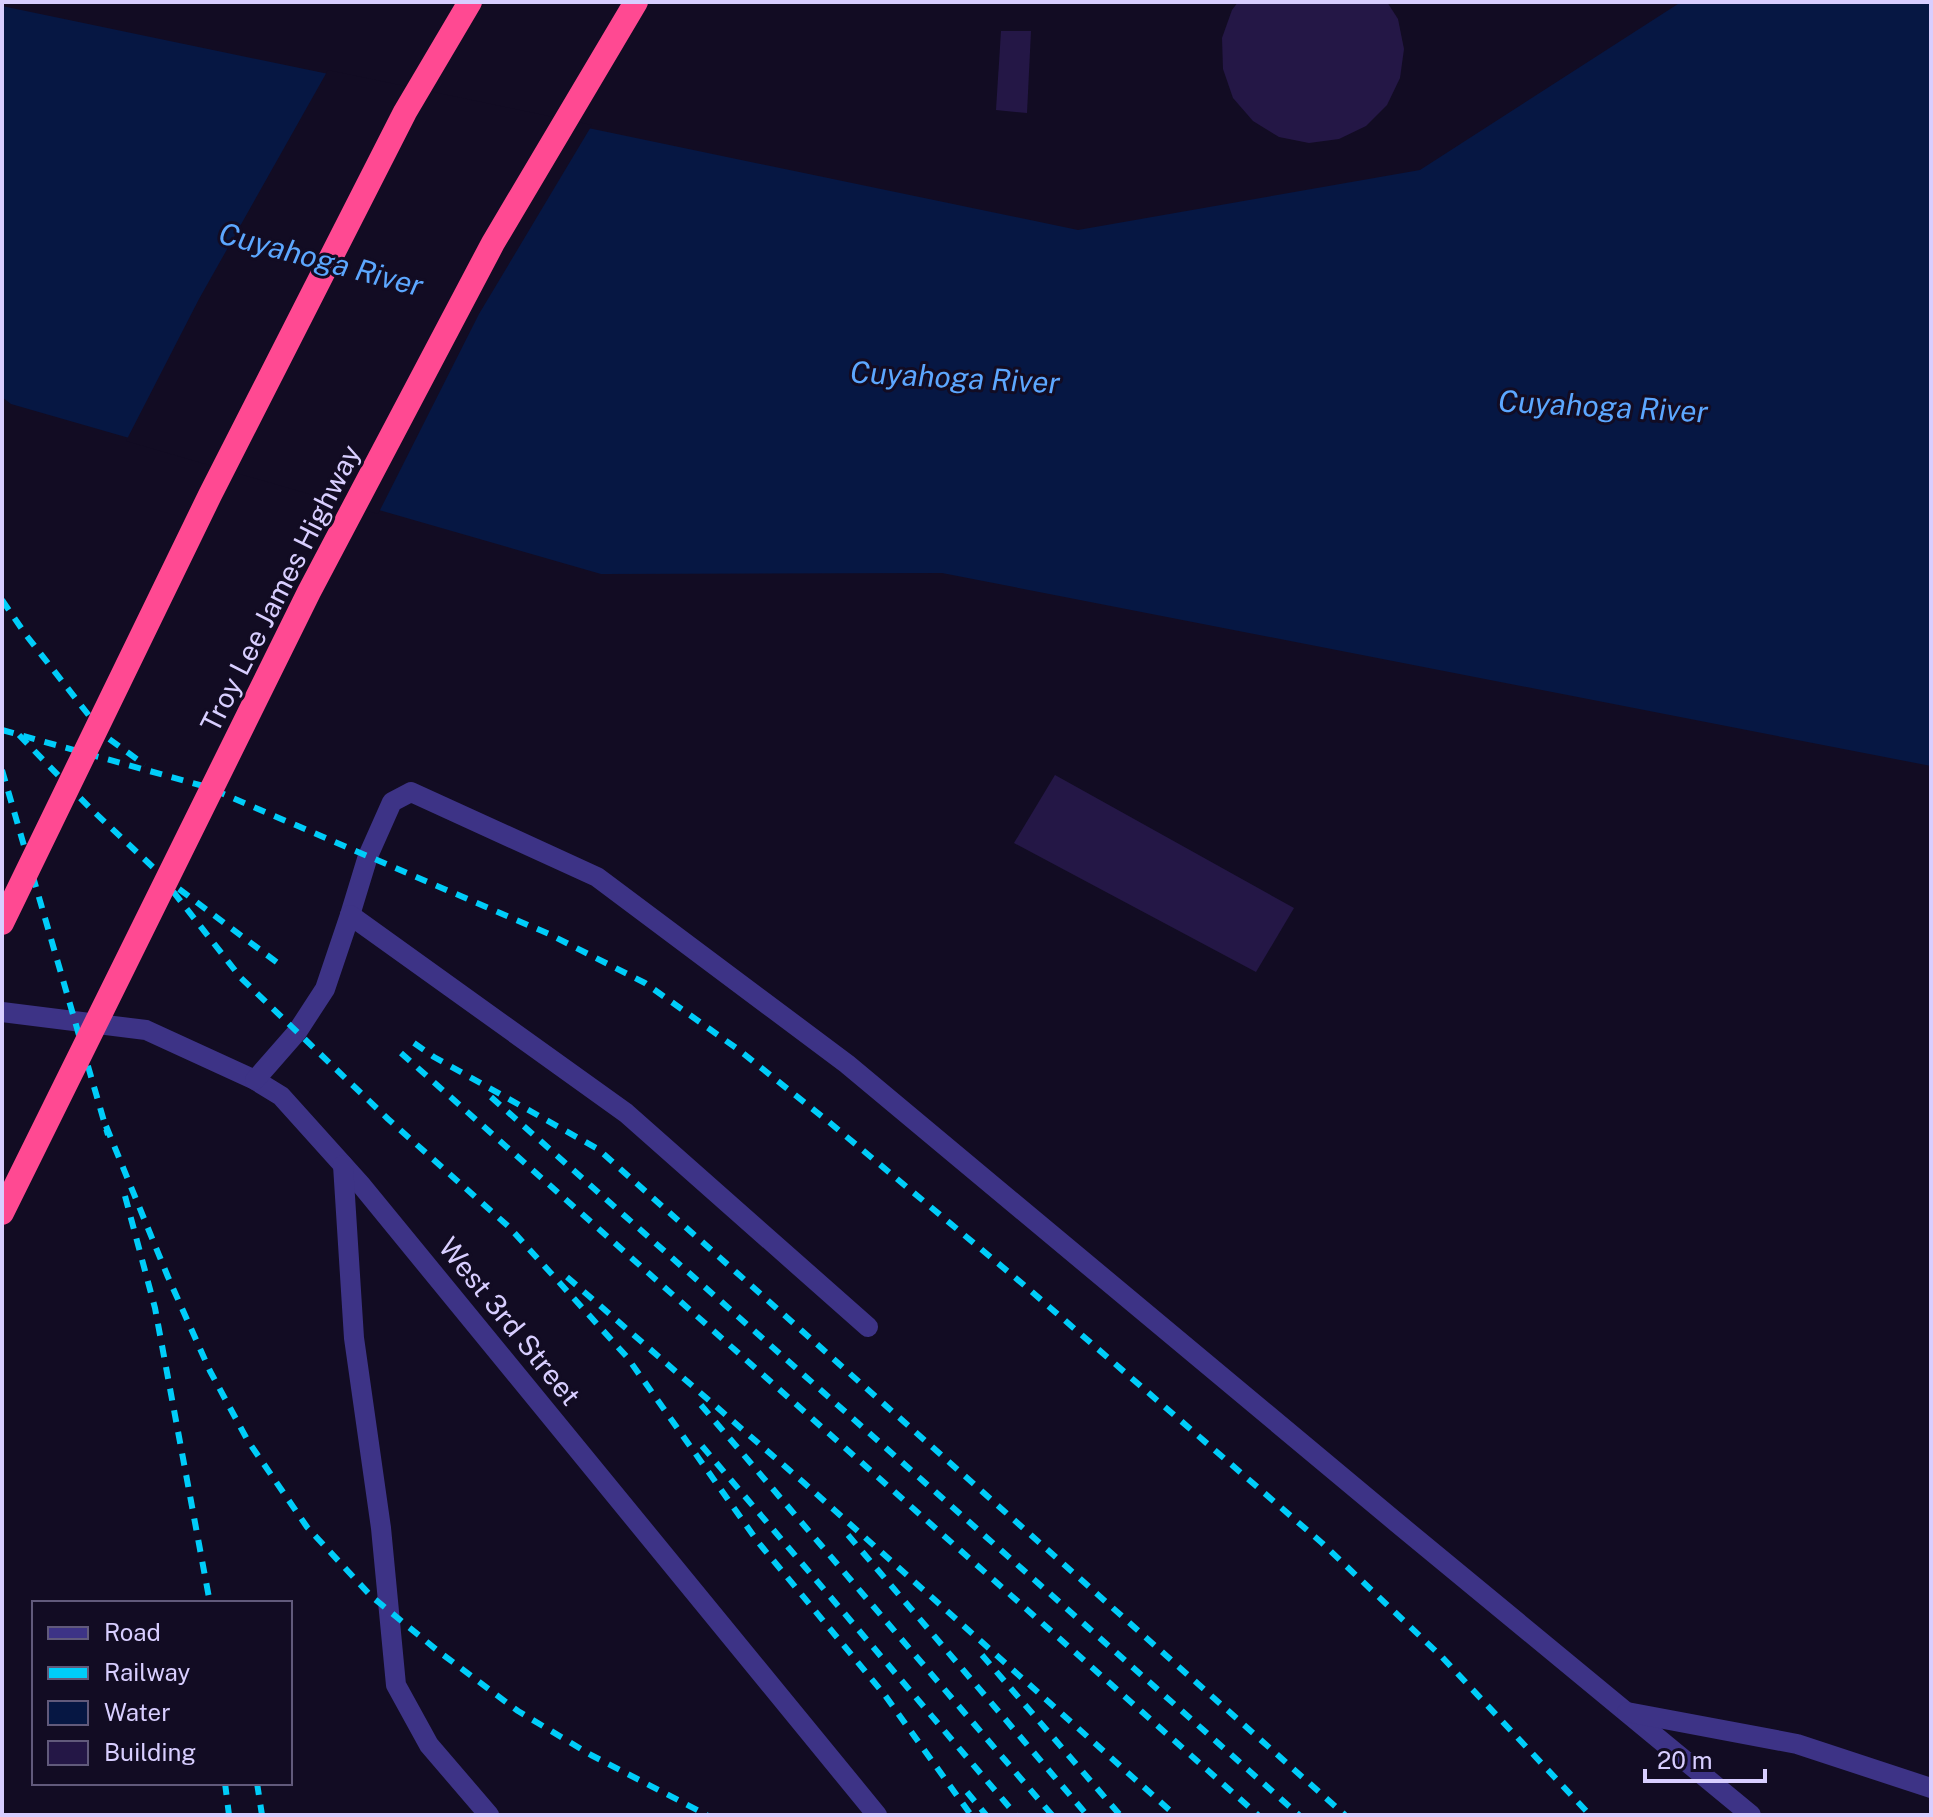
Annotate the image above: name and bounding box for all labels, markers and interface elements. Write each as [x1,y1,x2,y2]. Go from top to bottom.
water label: Cuyahoga River [215,214,428,304]
water label: Cuyahoga River [849,354,1061,401]
water label: Cuyahoga River [1497,383,1709,430]
street label: Troy Lee James Highway [193,439,367,737]
street label: West 3rd Street [432,1230,588,1412]
legend [32,1601,292,1785]
text: Road [104,1618,161,1646]
text: Railway [104,1658,190,1686]
text: Water [104,1698,171,1726]
scale bar [1645,1733,1765,1783]
text: Building [104,1738,196,1766]
text: 20 m [1657,1746,1713,1774]

